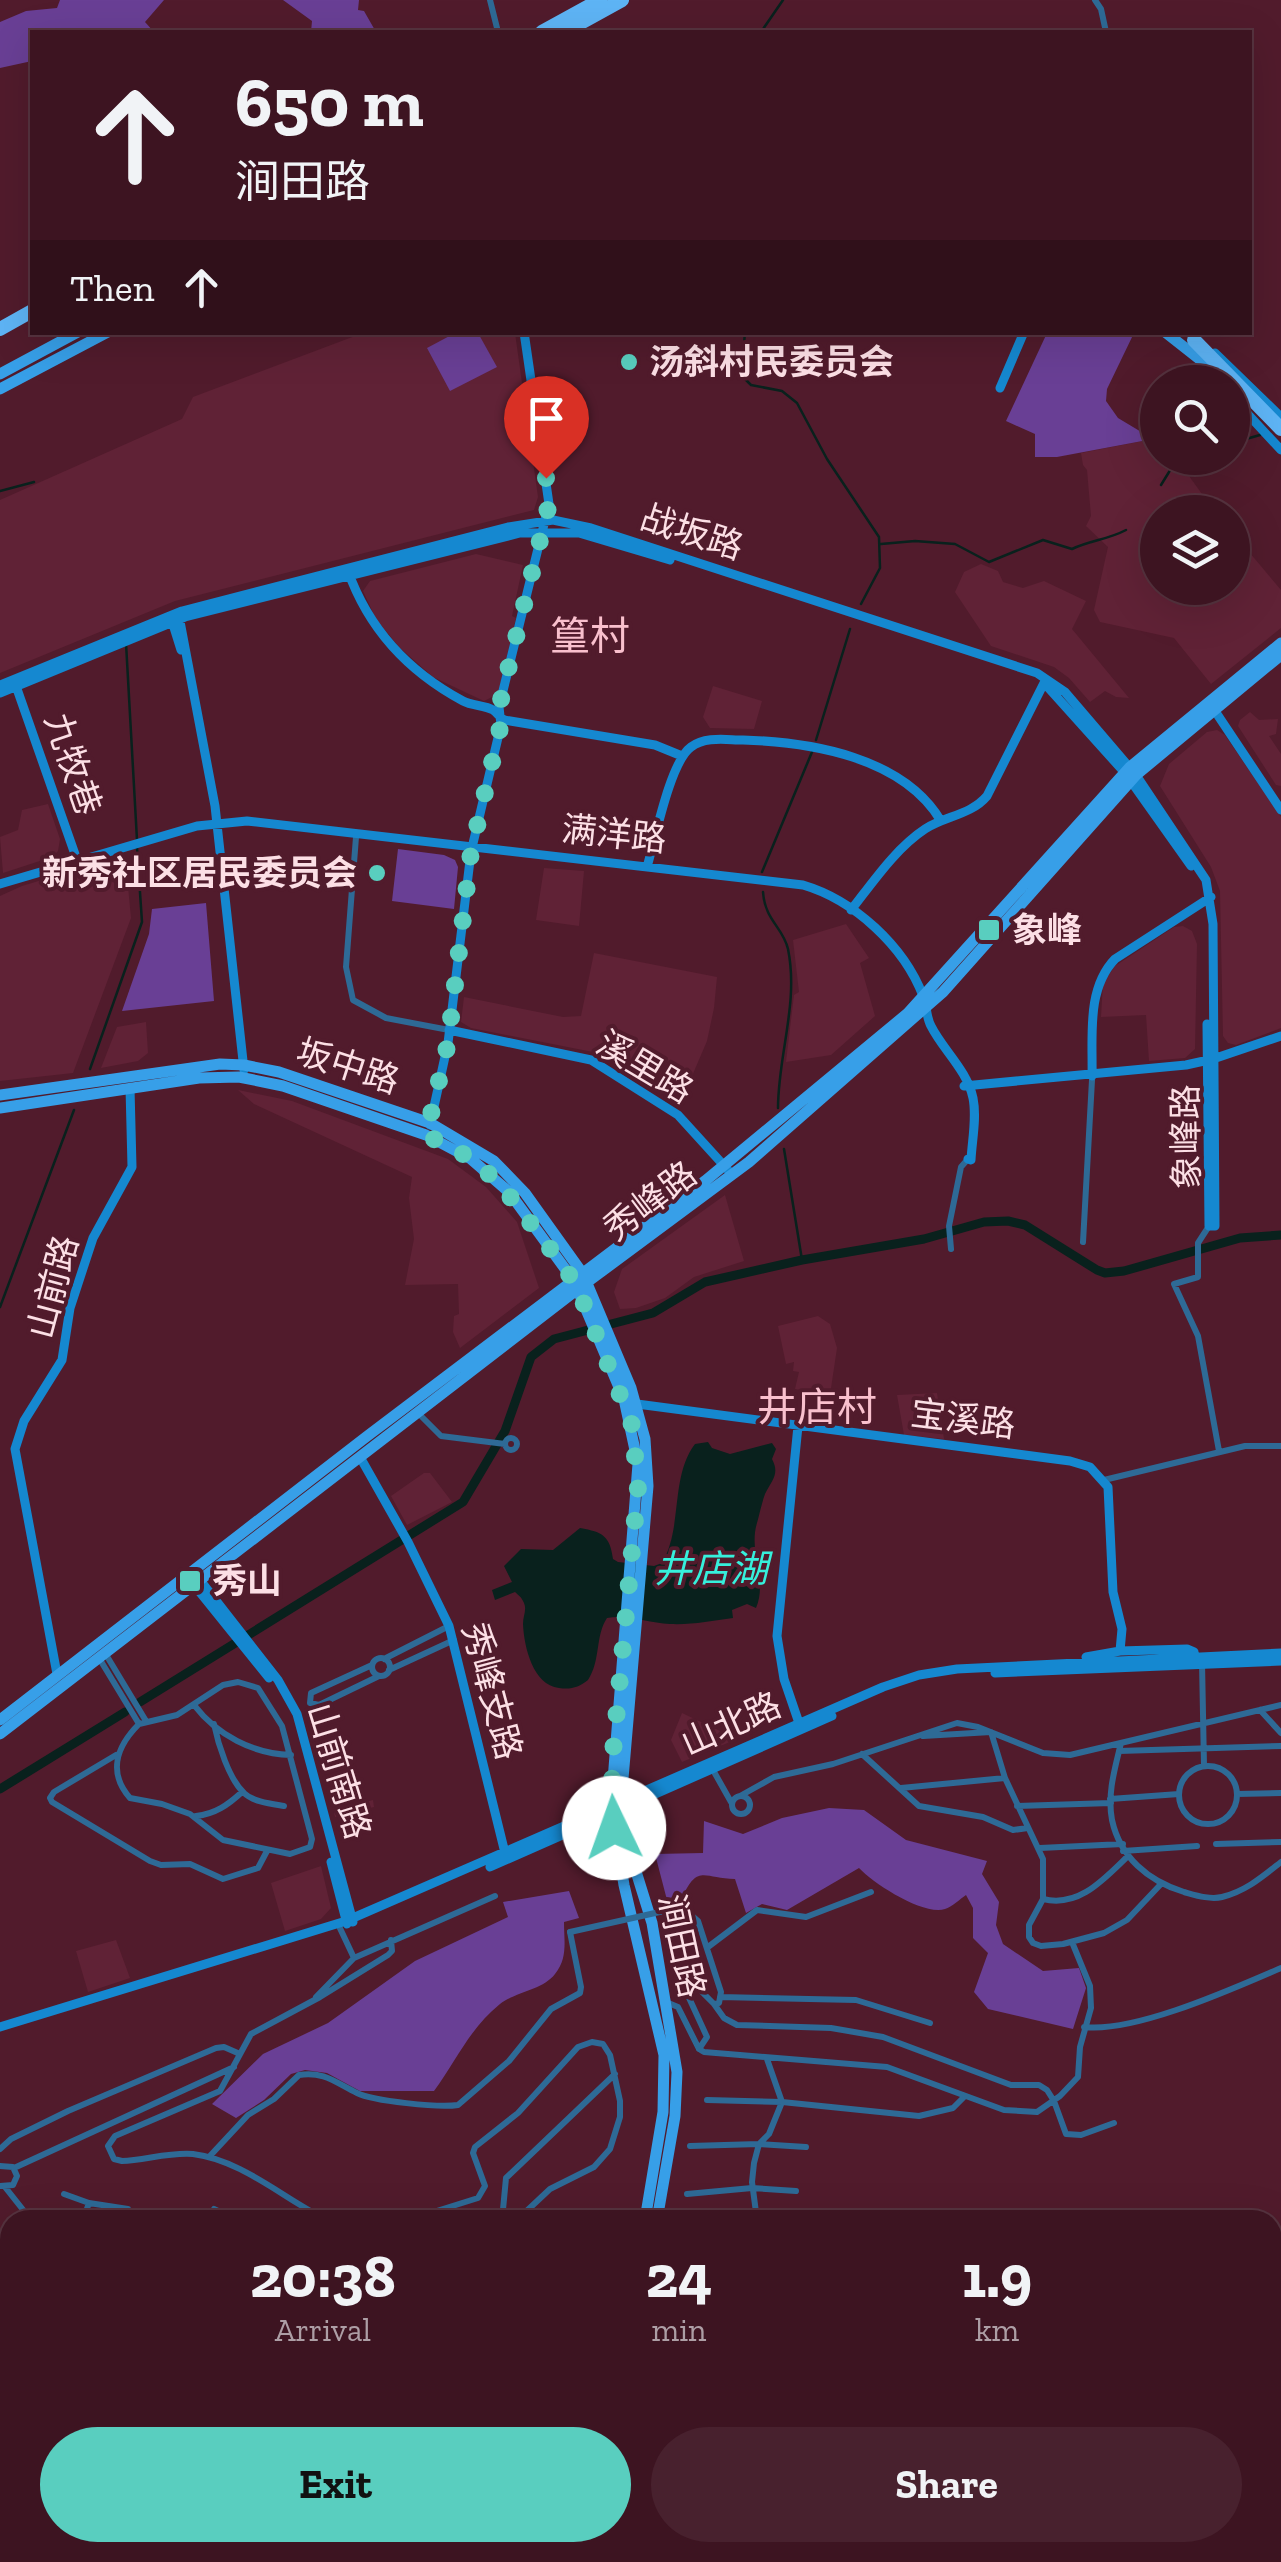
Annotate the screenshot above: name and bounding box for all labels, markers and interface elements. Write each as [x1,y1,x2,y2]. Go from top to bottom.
text: 650 m [235,60,424,144]
icon: ahead [70,70,200,200]
text: 涧田路 [235,155,370,209]
icon: ahead [174,260,229,315]
text: Then [70,265,154,311]
place label: 汤斜村民委员会 [649,341,894,383]
marker: 汤斜村民委员会 [618,351,640,373]
map controls [1140,365,1250,605]
button: search [1140,365,1250,475]
pin [504,376,589,479]
icon: arrive [519,391,574,446]
button: layers [1140,495,1250,605]
street label: 战坂路 [636,496,748,568]
district label: 篁村 [550,612,630,660]
street label: 九牧巷 [36,708,110,820]
street label: 满洋路 [560,808,668,860]
place label: 新秀社区居民委员会 [42,852,357,894]
marker: 新秀社区居民委员会 [366,862,388,884]
place label: 象峰 [1012,909,1082,951]
marker: 象峰 [976,917,1002,943]
street label: 溪里路 [589,1022,701,1112]
street label: 坂中路 [292,1030,404,1102]
street label: 象峰路 [1164,1084,1208,1190]
street label: 秀峰路 [595,1153,705,1249]
street label: 山前路 [19,1231,87,1343]
district label: 井店村 [757,1383,877,1431]
street label: 宝溪路 [908,1392,1018,1446]
water label: 井店湖 [654,1546,773,1592]
place label: 秀山 [212,1560,282,1602]
marker: 秀山 [177,1568,203,1594]
street label: 秀峰支路 [454,1618,530,1764]
street label: 山北路 [674,1683,788,1765]
street label: 山前南路 [298,1698,380,1844]
position arrow [562,1776,666,1880]
street label: 涧田路 [651,1890,713,2002]
text: 20:38 [250,2240,396,2312]
text: 24 [646,2240,712,2312]
text: 1.9 [962,2240,1032,2312]
text: Arrival [275,2311,371,2349]
text: min [652,2311,706,2349]
text: km [975,2311,1019,2349]
button: Exit [40,2427,631,2542]
button: Share [651,2427,1242,2542]

